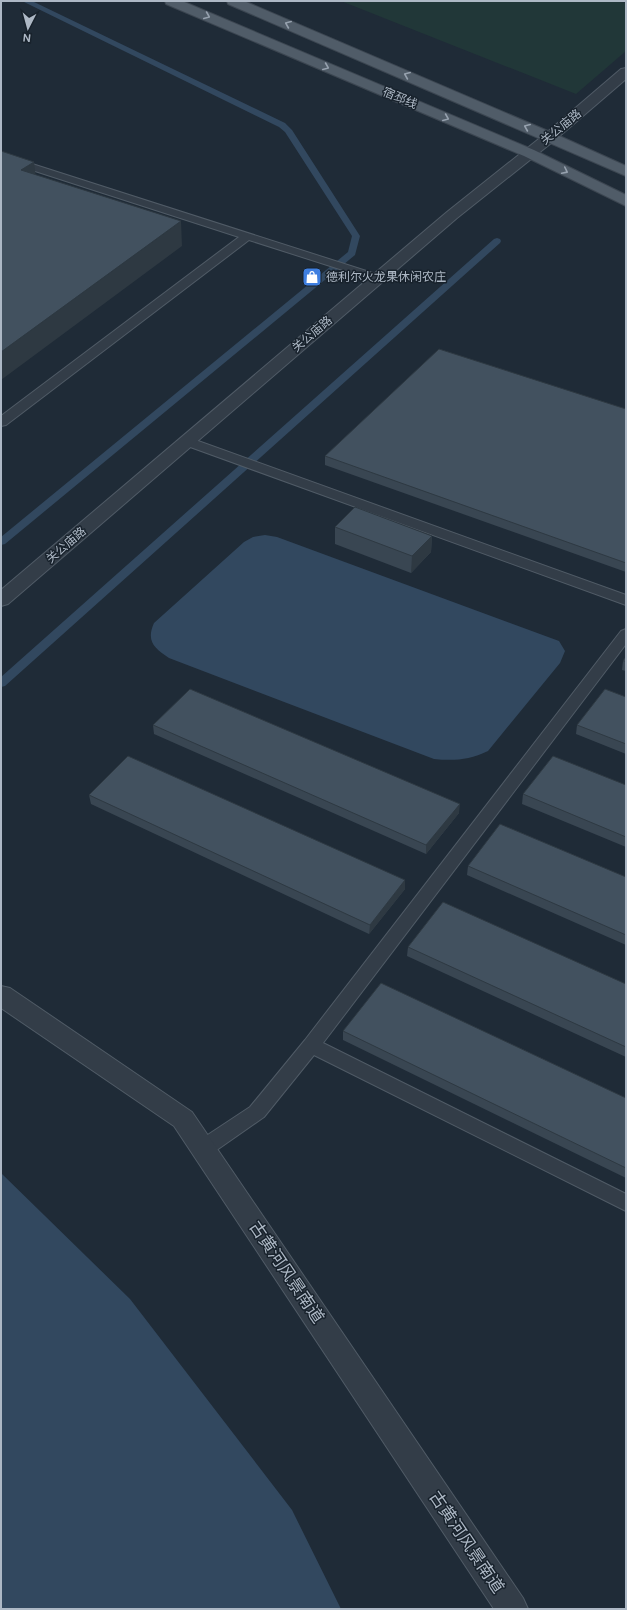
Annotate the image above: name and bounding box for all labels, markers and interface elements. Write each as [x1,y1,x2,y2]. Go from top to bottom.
north arrow [8,8,48,48]
one-way arrow [202,11,210,19]
one-way arrow [284,21,291,29]
text: N [22,31,32,45]
one-way arrow [322,62,330,70]
one-way arrow [404,72,411,80]
street label: 宿邳线 [380,84,420,112]
street label: 关公庙路 [537,106,585,148]
one-way arrow [443,113,450,121]
one-way arrow [523,123,530,131]
one-way arrow [561,166,568,173]
shop icon: 德利尔火龙果休闲农庄 [301,266,323,288]
place label: 德利尔火龙果休闲农庄 [326,269,446,285]
street label: 关公庙路 [288,312,336,356]
street label: 关公庙路 [43,523,89,567]
street label: 古黄河风景南道 [245,1217,329,1327]
street label: 古黄河风景南道 [425,1487,509,1597]

